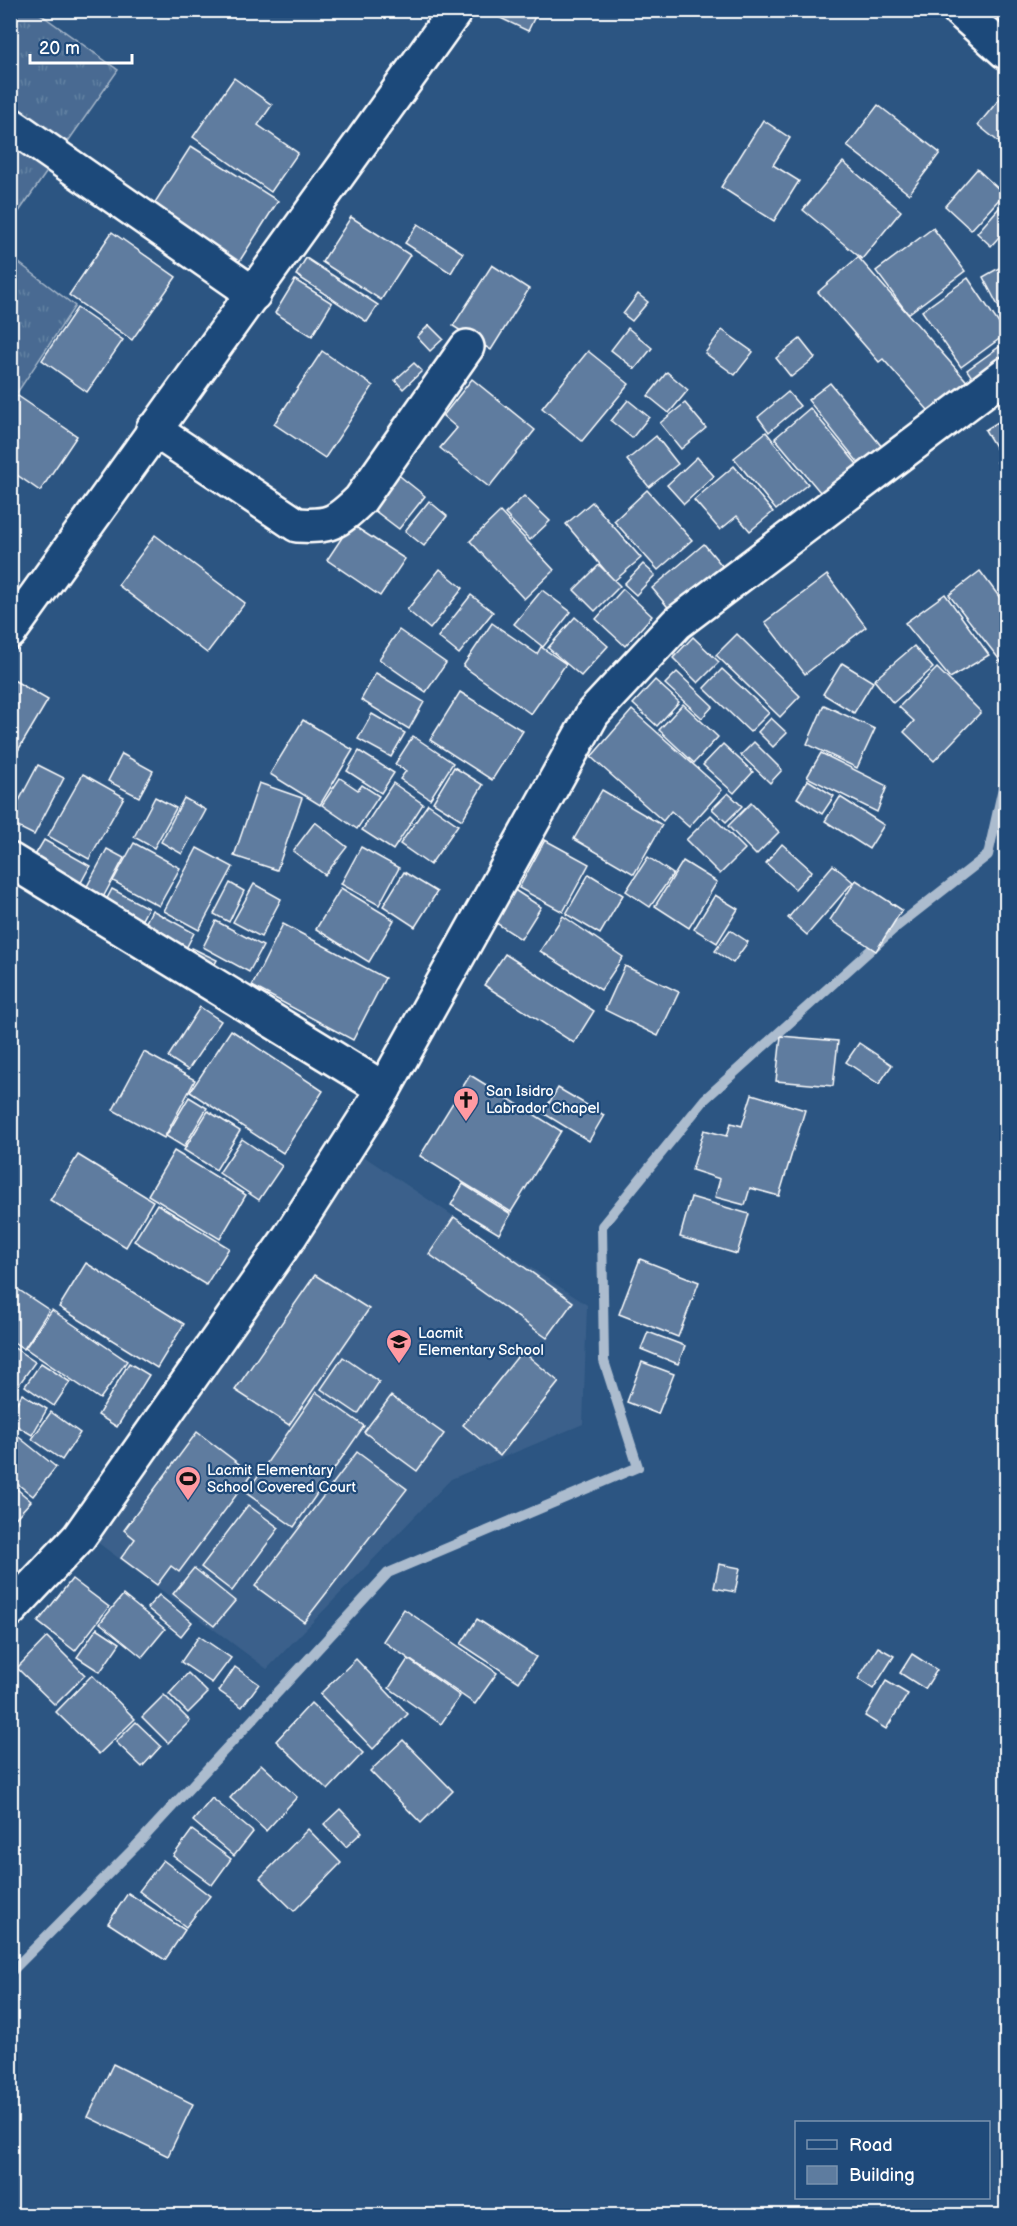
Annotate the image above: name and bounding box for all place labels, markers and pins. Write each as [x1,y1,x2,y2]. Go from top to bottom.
place label: San Isidro Labrador Chapel [486,1082,600,1118]
church icon: San Isidro Labrador Chapel [451,1085,481,1123]
place label: Lacmit Elementary School [418,1324,544,1360]
school or university icon: Lacmit Elementary School [384,1327,414,1365]
place label: Lacmit Elementary School Covered Court [207,1461,356,1497]
sports icon: Lacmit Elementary School Covered Court [173,1464,203,1502]

